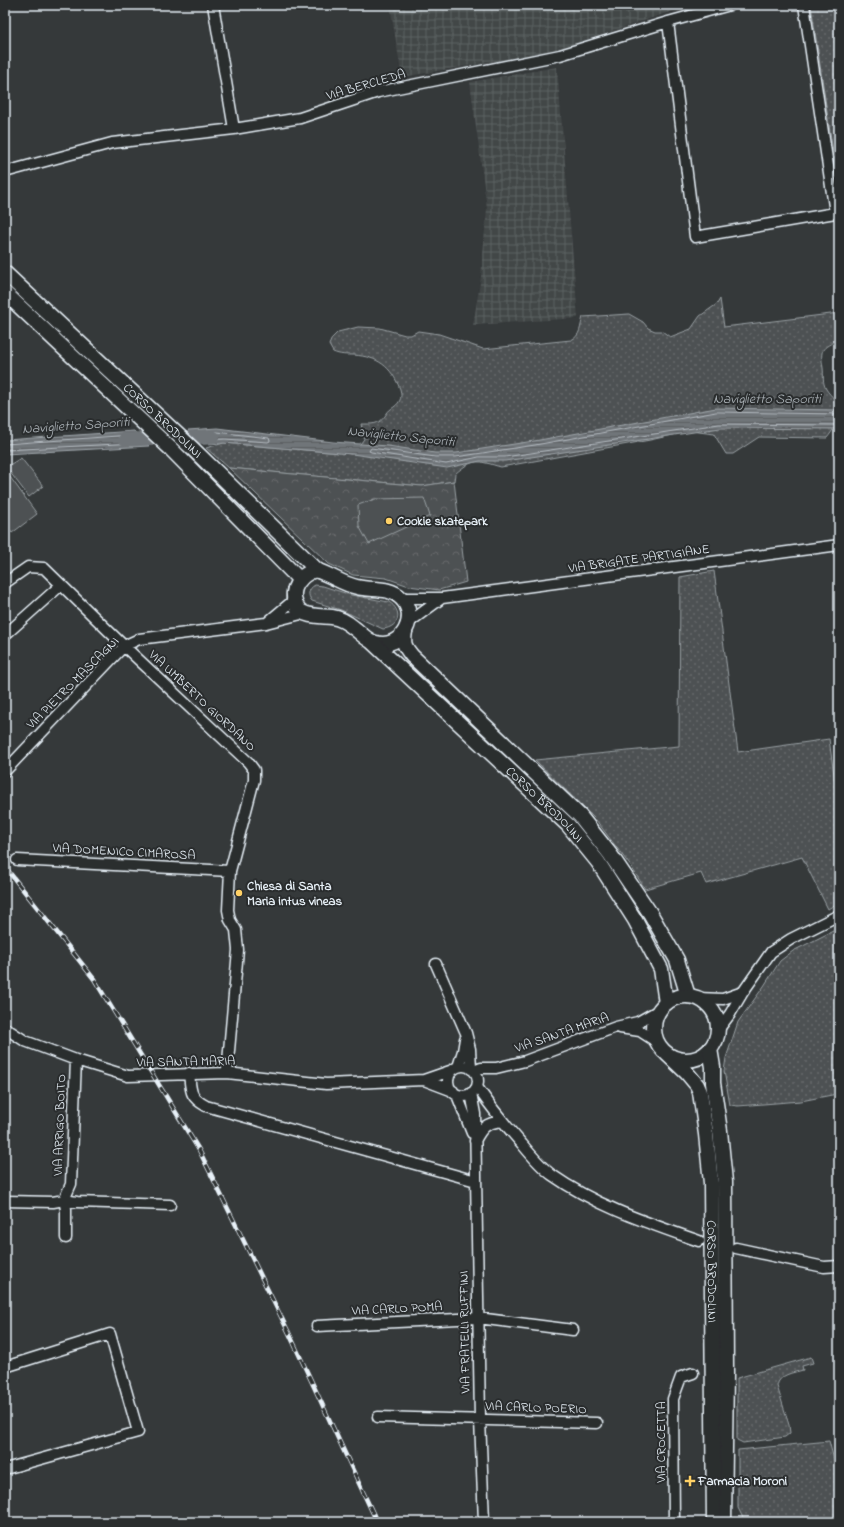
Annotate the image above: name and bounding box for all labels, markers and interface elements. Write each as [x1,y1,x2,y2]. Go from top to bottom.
street label: VIA BERCLEDA [323,65,408,106]
street label: CORSO BRODOLINI [119,379,207,463]
water label: Naviglietto Saporiti [713,389,822,410]
water label: Naviglietto Saporiti [22,412,132,440]
water label: Naviglietto Saporiti [346,421,457,453]
place label: Cookie skatepark [397,512,488,531]
marker: Cookie skatepark [384,516,394,526]
street label: VIA BRIGATE PARTIGIANE [566,540,711,578]
street label: VIA PIETRO MASCAGNI [22,632,124,734]
street label: VIA UMBERTO GIORDANO [143,645,260,756]
street label: CORSO BRODOLINI [501,762,588,847]
street label: VIA DOMENICO CIMAROSA [51,839,196,865]
place label: Chiesa di Santa Maria intus vineas [247,877,343,911]
marker: Chiesa di Santa Maria intus vineas [234,888,244,898]
street label: VIA SANTA MARIA [511,1008,612,1058]
street label: VIA SANTA MARIA [136,1052,235,1072]
street label: VIA ARRIGO BOITO [49,1074,71,1177]
street label: CORSO BRODOLINI [702,1220,722,1323]
street label: VIA FRATELLI RUFFINI [454,1271,476,1394]
street label: VIA CARLO POMA [350,1297,443,1321]
street label: VIA CARLO POERIO [484,1397,587,1419]
street label: VIA CROCETTA [652,1401,671,1484]
place label: Farmacia Moroni [697,1472,787,1491]
marker: Farmacia Moroni [685,1476,695,1486]

